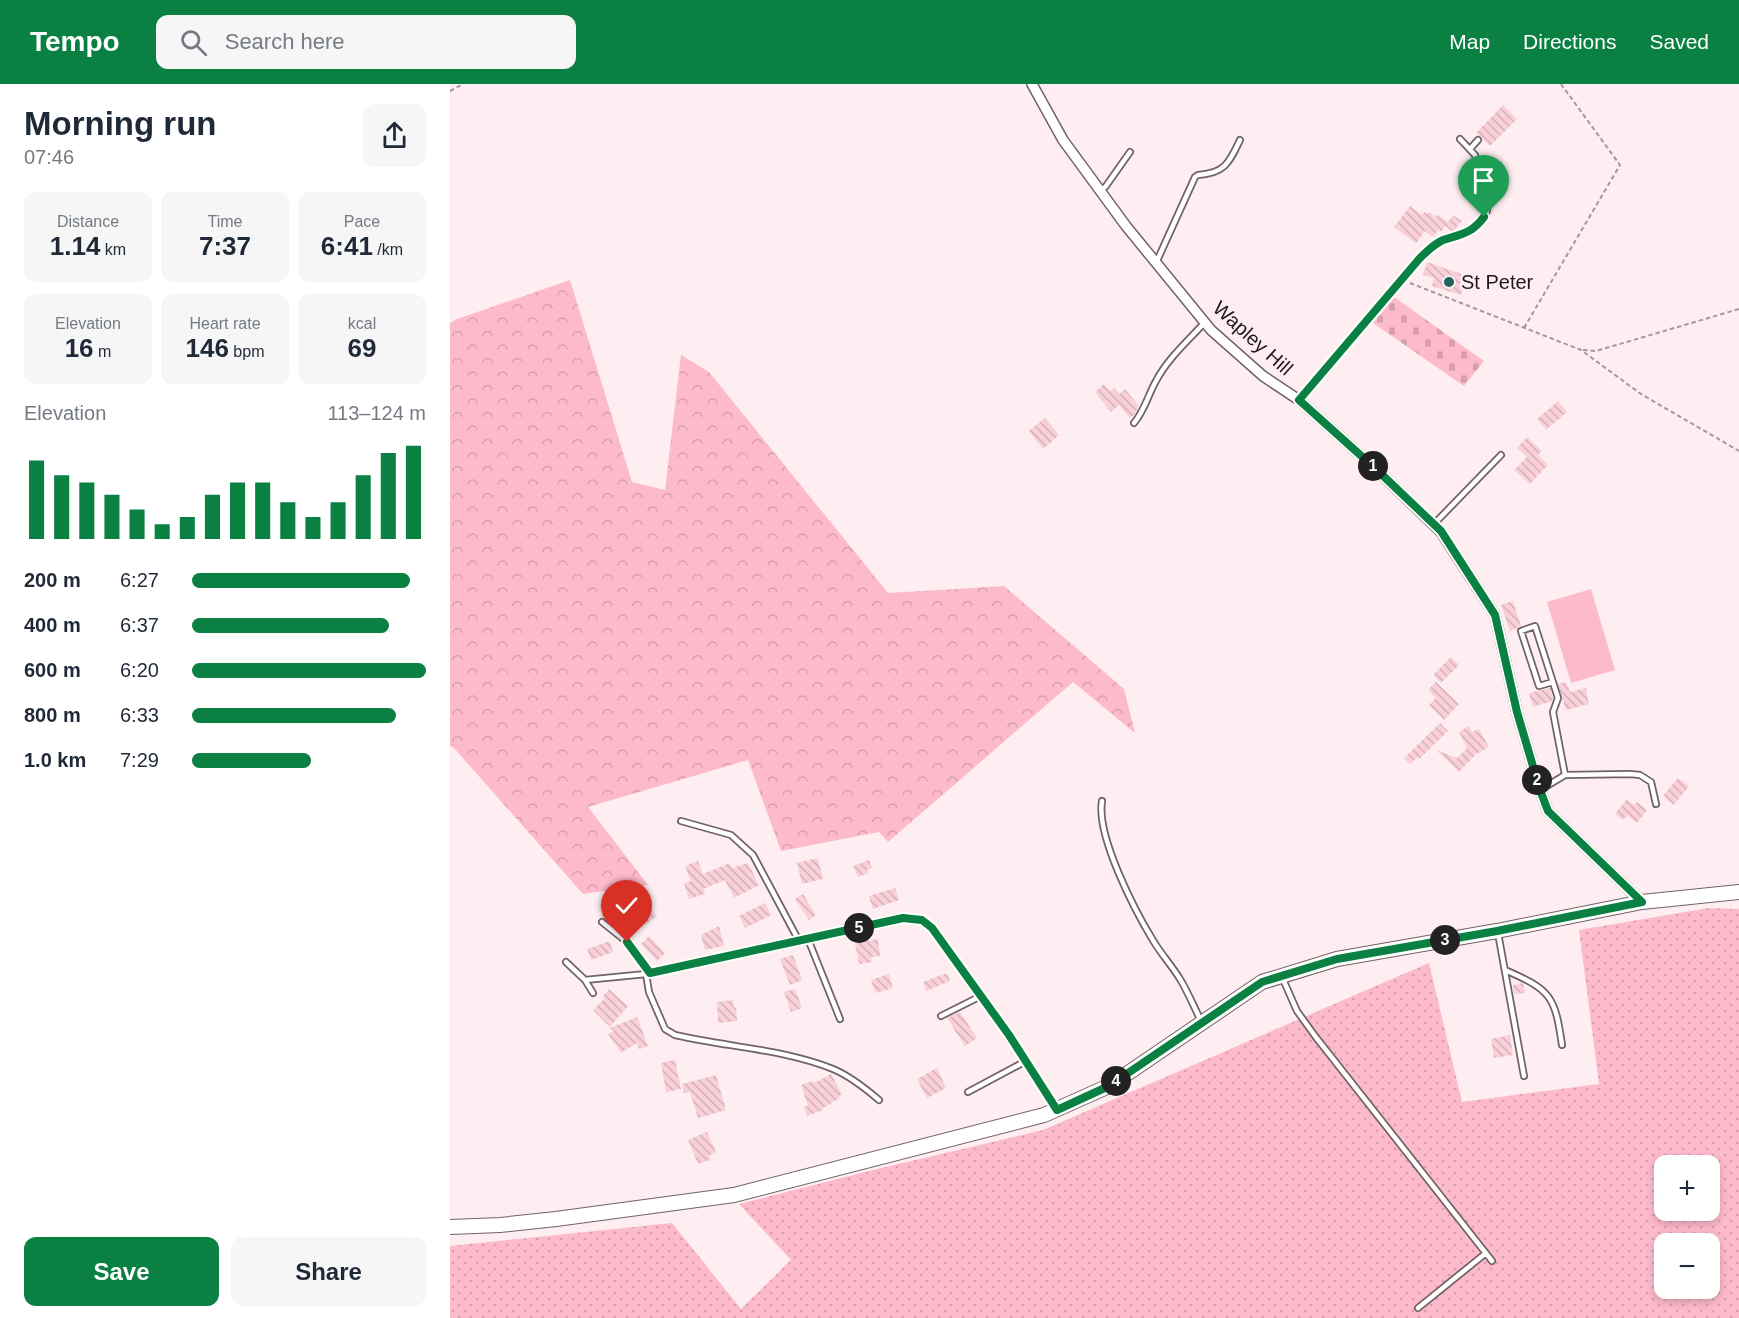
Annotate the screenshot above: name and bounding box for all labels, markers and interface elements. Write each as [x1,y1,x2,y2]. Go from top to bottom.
search box [156,15,576,69]
text: Tempo [30,26,120,57]
icon: search [177,26,210,59]
text: Search here [225,29,345,54]
text: Map [1449,30,1490,53]
text: Directions [1523,30,1616,53]
text: Saved [1649,30,1709,53]
button: share [363,104,426,167]
text: Morning run [24,105,216,142]
text: 07:46 [24,146,74,168]
pin [1458,155,1509,217]
icon: arrive [1467,164,1500,197]
text: Distance [57,213,119,230]
text: Time [208,213,242,230]
text: Pace [344,213,380,230]
text: 1.14 [50,231,100,261]
text: 7:37 [199,231,251,261]
text: 6:41 [321,231,373,261]
text: km [100,241,126,258]
text: /km [373,241,403,258]
place label: St Peter [1461,271,1534,293]
marker: St Peter [1442,275,1456,289]
street label: Wapley Hill [1209,297,1297,379]
text: Elevation [55,315,121,332]
text: Heart rate [189,315,261,332]
text: kcal [348,315,376,332]
text: 16 [65,333,94,363]
text: 146 [186,333,229,363]
text: 69 [348,333,376,363]
text: m [94,343,111,360]
text: bpm [229,343,264,360]
text: Elevation [24,402,106,424]
text: 113–124 m [327,402,426,424]
pin: 1 [1358,451,1388,481]
text: 1 [1369,457,1377,474]
text: 200 m [24,569,81,591]
text: 6:27 [120,569,159,591]
text: 400 m [24,614,81,636]
text: 6:37 [120,614,159,636]
text: 600 m [24,659,81,681]
text: 6:20 [120,659,159,681]
text: 800 m [24,704,81,726]
text: 6:33 [120,704,159,726]
text: 1.0 km [24,749,86,771]
text: 7:29 [120,749,159,771]
pin: 2 [1522,765,1552,795]
text: 2 [1533,771,1541,788]
pin [601,880,652,942]
icon: check [610,889,643,922]
pin: 5 [844,913,874,943]
text: 5 [855,919,863,936]
pin: 3 [1430,925,1460,955]
text: 3 [1441,931,1449,948]
pin: 4 [1101,1066,1131,1096]
text: 4 [1112,1072,1120,1089]
map controls [1654,1155,1720,1299]
button: + [1654,1155,1720,1221]
button: − [1654,1233,1720,1299]
button: Save [24,1237,219,1306]
button: Share [231,1237,426,1306]

